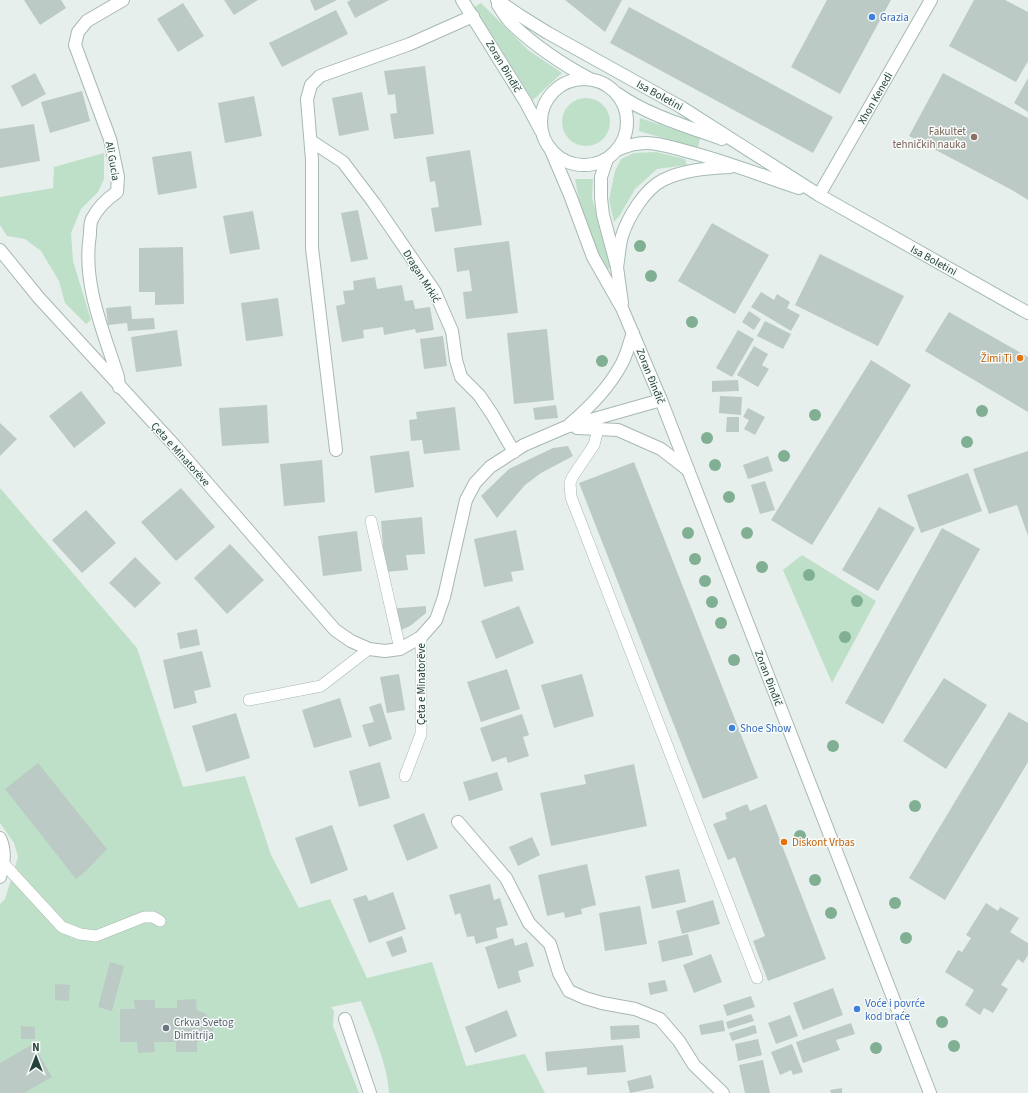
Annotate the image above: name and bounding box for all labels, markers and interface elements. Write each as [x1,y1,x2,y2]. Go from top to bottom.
place label: Grazia [880,10,909,25]
marker: Grazia [867,12,877,22]
street label: Zoran Đinđič [482,37,525,95]
street label: Xhon Kenedi [854,69,896,127]
street label: Isa Boletini [634,77,686,114]
place label: Fakultet tehničkih nauka [892,124,966,152]
marker: Fakultet tehničkih nauka [969,132,979,142]
street label: Ali Gucia [102,140,123,182]
street label: Isa Boletini [908,242,960,279]
street label: Dragan Mrkić [399,247,444,306]
street label: Zoran Đinđič [633,346,668,406]
place label: Žimi Ti [981,351,1012,366]
marker: Žimi Ti [1015,353,1025,363]
street label: Çeta e Minatorëve [148,419,214,490]
street label: Çeta e Minatorëve [414,642,429,725]
street label: Zoran Đinđič [751,648,786,708]
place label: Shoe Show [740,721,791,736]
marker: Shoe Show [727,723,737,733]
place label: Diskont Vrbas [792,835,855,850]
marker: Diskont Vrbas [779,837,789,847]
place label: Voće i povrće kod braće [865,996,925,1024]
marker: Voće i povrće kod braće [852,1004,862,1014]
place label: Crkva Svetog Dimitrija [174,1015,234,1043]
marker: Crkva Svetog Dimitrija [161,1023,171,1033]
north arrow [16,1037,56,1077]
text: N [32,1040,40,1055]

